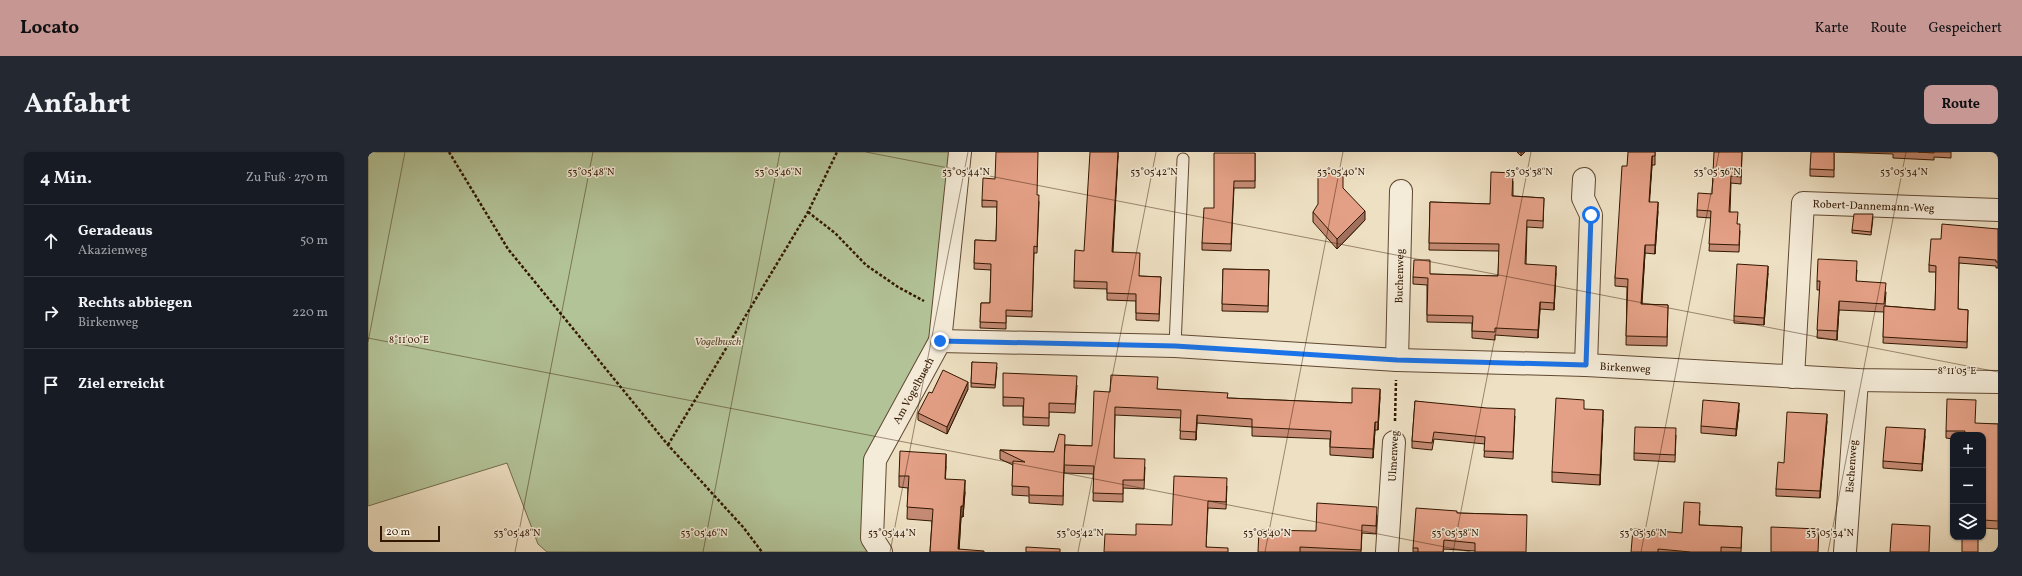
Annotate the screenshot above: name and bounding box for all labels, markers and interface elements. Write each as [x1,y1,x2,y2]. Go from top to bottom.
text: Locato [20,15,79,41]
text: Karte [1815,19,1849,38]
text: Route [1871,19,1907,38]
text: Gespeichert [1929,19,2002,38]
text: Anfahrt [24,85,131,124]
button: Route [1924,85,1998,124]
text: 53°05'48"N [567,165,615,179]
text: 53°05'46"N [754,165,802,179]
text: 53°05'44"N [942,165,991,179]
text: 53°05'42"N [1130,165,1178,179]
text: 53°05'40"N [1317,165,1365,179]
text: 53°05'38"N [1505,165,1553,179]
text: 53°05'36"N [1693,165,1741,179]
text: 53°05'34"N [1880,165,1928,179]
text: 4 Min. [40,167,92,190]
text: Zu Fuß · 270 m [246,169,328,187]
street label: Robert-Dannemann-Weg [1812,197,1935,217]
route start [1582,206,1600,224]
text: Geradeaus [78,221,153,242]
icon: ahead [40,230,62,252]
text: 50 m [300,232,328,250]
text: Akazienweg [78,242,147,260]
street label: Buchenweg [1392,248,1409,304]
text: Rechts abbiegen [78,293,193,314]
icon: right [40,302,62,324]
text: 220 m [292,304,328,322]
text: Birkenweg [78,314,139,332]
route end [931,332,949,350]
text: 8°11'00"E [389,333,429,347]
park label: Vogelbusch [695,335,742,350]
street label: Am Vogelbusch [890,355,939,427]
street label: Birkenweg [1599,360,1652,378]
text: 8°11'05"E [1938,364,1976,378]
icon: arrive [40,374,62,396]
text: Ziel erreicht [78,374,165,395]
street label: Ulmenweg [1386,430,1403,482]
map controls [1950,432,1986,540]
button: + [1950,432,1986,468]
street label: Eschenweg [1843,439,1862,493]
button: − [1950,468,1986,504]
button: layers [1950,504,1986,540]
scale bar [380,524,440,543]
text: 20 m [386,525,410,540]
text: 53°05'48"N [493,526,541,540]
text: 53°05'46"N [680,526,728,540]
text: 53°05'44"N [868,526,917,540]
text: 53°05'42"N [1056,526,1104,540]
text: 53°05'40"N [1243,526,1291,540]
text: 53°05'38"N [1431,526,1479,540]
text: 53°05'36"N [1619,526,1667,540]
text: 53°05'34"N [1806,526,1854,540]

